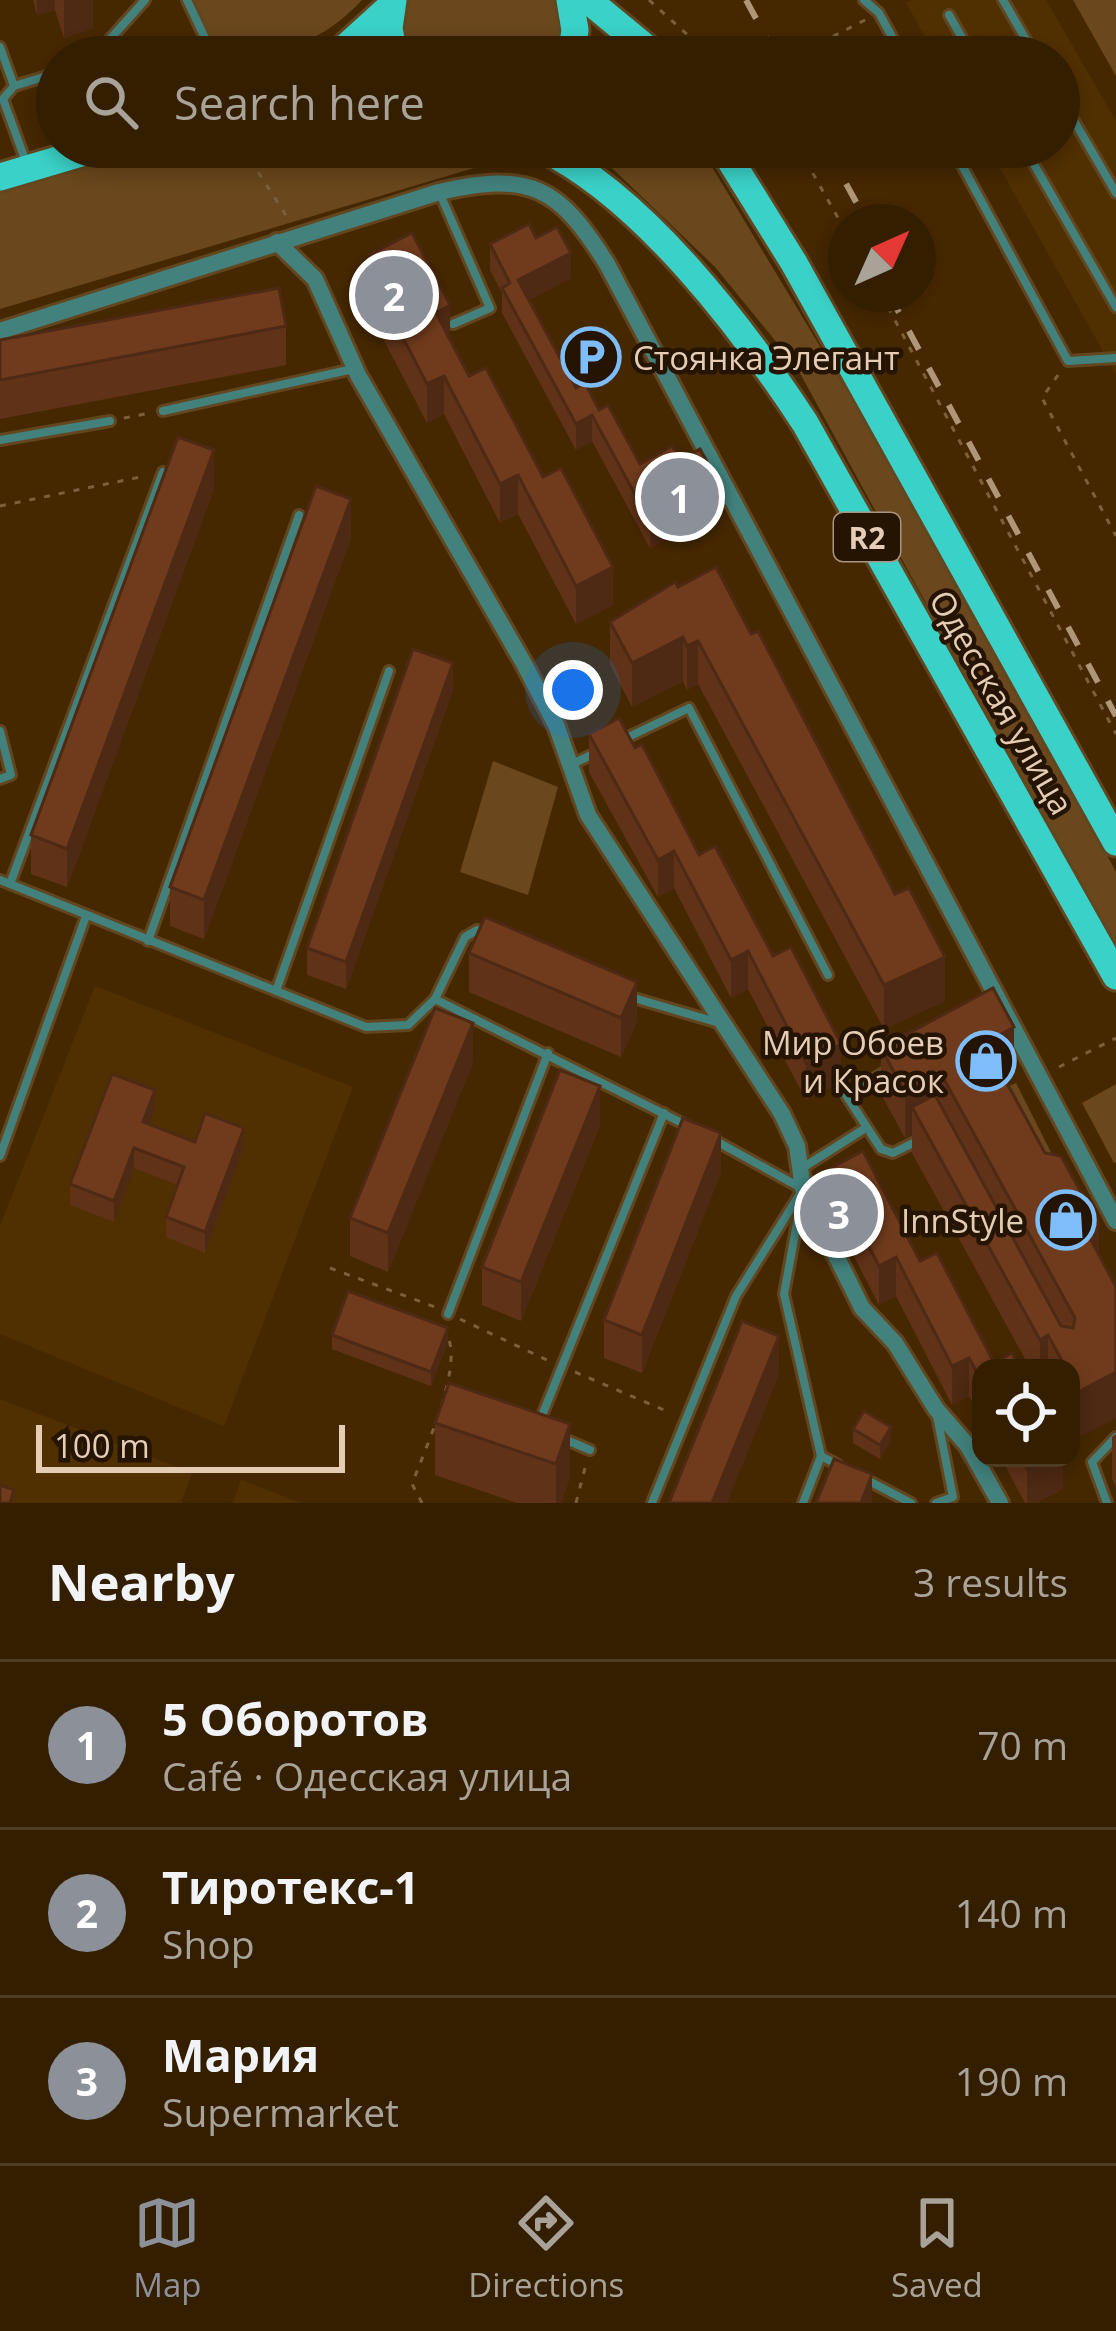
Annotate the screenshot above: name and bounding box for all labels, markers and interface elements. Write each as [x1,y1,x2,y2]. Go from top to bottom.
search box [36,36,1080,168]
icon: search [78,69,144,135]
text: Search here [174,72,425,133]
north arrow [828,204,936,312]
pin: 2 [355,250,433,340]
parking icon: Стоянка Элегант [560,326,622,388]
place label: Стоянка Элегант [633,335,899,380]
pin: 1 [641,452,719,542]
road number: R2 [834,513,900,561]
street label: Одесская улица [919,581,1085,823]
your location [543,660,603,720]
place label: Мир Обоев и Красок [762,1020,944,1103]
shop icon: Мир Обоев и Красок [955,1030,1017,1092]
pin: 3 [800,1168,878,1258]
shop icon: InnStyle [1035,1189,1097,1251]
place label: InnStyle [901,1198,1024,1243]
map controls [972,1359,1080,1467]
button: locate [972,1359,1080,1467]
scale bar [36,1419,345,1472]
text: 100 m [54,1423,150,1468]
text: Nearby [48,1546,235,1616]
text: 3 results [913,1555,1068,1608]
text: 5 Оборотов [162,1688,428,1749]
text: 1 [76,1718,98,1771]
text: 70 m [977,1718,1068,1771]
text: Café · Одесская улица [162,1749,572,1802]
text: Тиротекс-1 [162,1856,420,1917]
text: 2 [76,1886,98,1939]
text: 140 m [955,1886,1068,1939]
text: Shop [162,1917,255,1970]
text: Мария [162,2024,319,2085]
text: 3 [76,2054,98,2107]
text: 190 m [955,2054,1068,2107]
text: Supermarket [162,2085,399,2138]
tab: Map [133,2190,202,2307]
tab: Directions [468,2190,624,2307]
tab: Saved [891,2190,983,2307]

